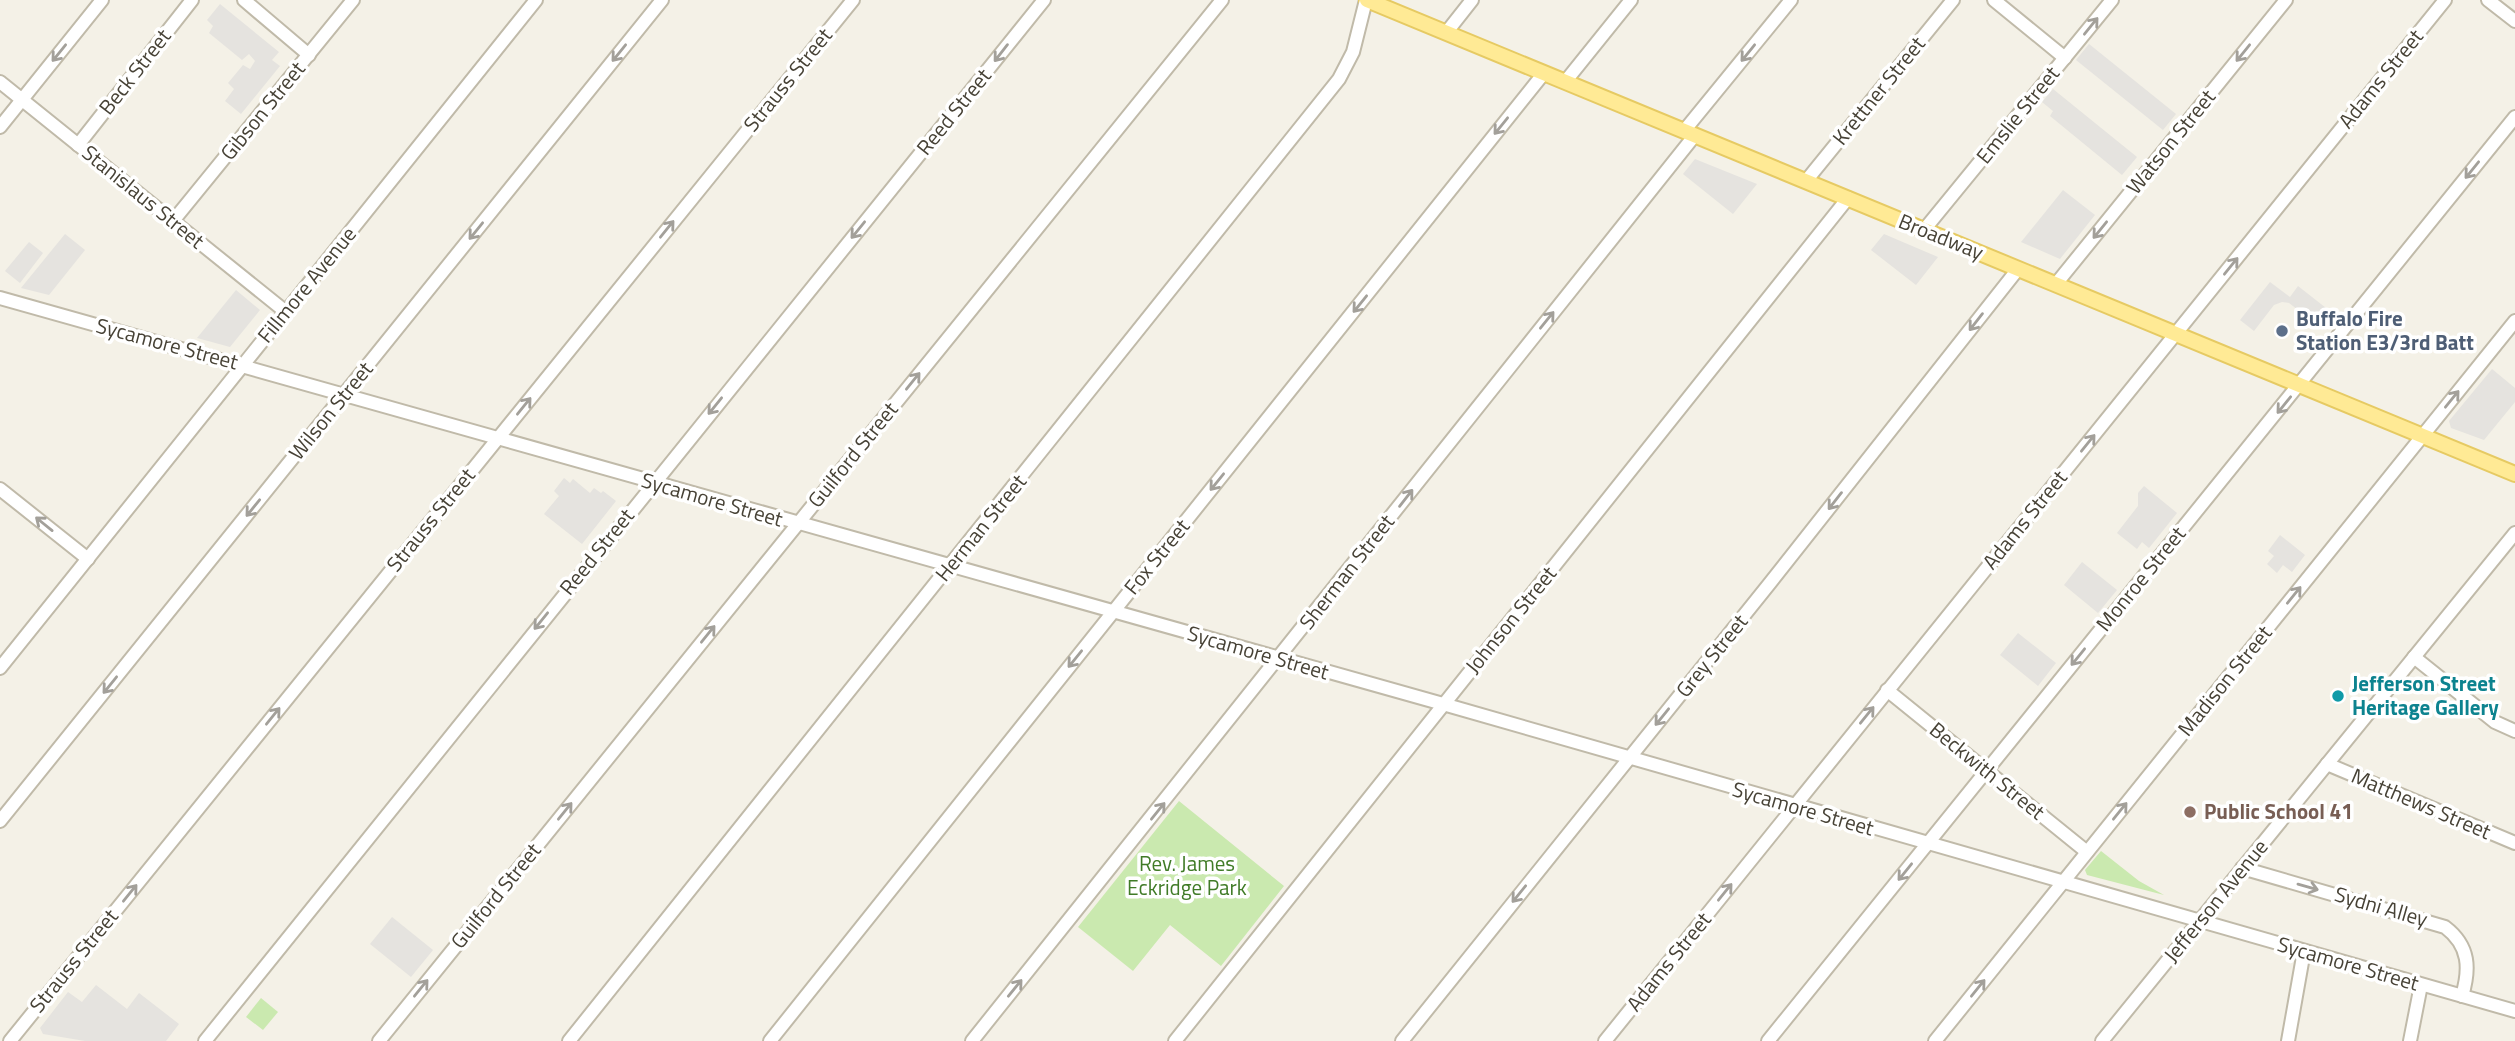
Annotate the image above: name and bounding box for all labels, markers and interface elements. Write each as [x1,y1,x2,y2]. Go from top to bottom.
one-way arrow [2084,17,2099,35]
street label: Strauss Street [735,20,840,138]
street label: Beck Street [90,21,178,121]
street label: Adams Street [2330,21,2431,135]
street label: Krettner Street [1824,28,1933,152]
one-way arrow [1740,43,1756,61]
one-way arrow [51,44,67,62]
one-way arrow [611,44,627,62]
one-way arrow [994,44,1009,62]
one-way arrow [2235,44,2250,62]
street label: Gibson Street [212,53,313,167]
street label: Emslie Street [1968,58,2067,170]
street label: Reed Street [908,60,999,162]
street label: Watson Street [2118,81,2223,201]
one-way arrow [1493,117,1508,135]
street label: Stanislaus Street [75,137,212,256]
one-way arrow [2465,160,2480,179]
street label: Broadway [1894,205,1989,268]
street label: Fillmore Avenue [249,219,363,350]
one-way arrow [850,220,866,238]
one-way arrow [469,221,484,239]
one-way arrow [660,221,675,239]
one-way arrow [2092,221,2108,239]
one-way arrow [2223,258,2238,276]
one-way arrow [1352,295,1367,313]
place label: Buffalo Fire Station E3/3rd Batt [2296,302,2474,358]
street label: Sycamore Street [93,309,242,378]
one-way arrow [1540,312,1555,330]
one-way arrow [1968,313,1983,331]
marker: Buffalo Fire Station E3/3rd Batt [2274,323,2290,339]
street label: Wilson Street [280,354,380,467]
one-way arrow [905,373,920,391]
one-way arrow [2444,391,2460,409]
street label: Guilford Street [799,394,905,514]
one-way arrow [2276,395,2292,413]
one-way arrow [516,397,532,415]
one-way arrow [707,397,722,415]
one-way arrow [2080,435,2095,453]
street label: Strauss Street [378,460,483,578]
street label: Adams Street [1974,462,2075,576]
street label: Sycamore Street [638,464,787,535]
street label: Herman Street [927,466,1034,588]
one-way arrow [1210,472,1225,491]
one-way arrow [1398,490,1413,508]
one-way arrow [1828,491,1843,510]
one-way arrow [245,499,261,517]
street label: Reed Street [551,500,642,602]
street label: Sherman Street [1291,506,1402,636]
street label: Fox Street [1116,511,1197,601]
one-way arrow [35,516,53,531]
street label: Monroe Street [2088,518,2193,638]
street label: Johnson Street [1457,558,1564,680]
one-way arrow [2286,587,2302,605]
street label: Grey Street [1668,606,1755,704]
one-way arrow [533,612,548,630]
street label: Sycamore Street [1184,617,1333,688]
street label: Madison Street [2169,617,2279,743]
one-way arrow [700,626,715,644]
one-way arrow [2071,647,2086,666]
one-way arrow [1067,650,1083,668]
place label: Jefferson Street Heritage Gallery [2352,667,2499,723]
one-way arrow [102,676,118,694]
marker: Jefferson Street Heritage Gallery [2330,688,2346,704]
one-way arrow [265,707,281,725]
one-way arrow [1655,707,1670,725]
one-way arrow [1860,707,1875,725]
street label: Beckwith Street [1923,713,2053,827]
street label: Matthews Street [2347,759,2497,847]
street label: Sycamore Street [1729,773,1878,844]
place label: Public School 41 [2204,795,2353,827]
one-way arrow [1150,802,1165,820]
one-way arrow [2113,802,2128,820]
one-way arrow [557,803,572,821]
marker: Public School 41 [2182,804,2198,820]
street label: Jefferson Avenue [2155,832,2275,969]
street label: Guilford Street [442,835,548,955]
park label: Rev. James Eckridge Park [1127,847,1247,903]
one-way arrow [1897,863,1912,881]
street label: Sydni Alley [2331,877,2432,935]
one-way arrow [2297,881,2319,894]
one-way arrow [122,884,138,902]
one-way arrow [1512,884,1527,903]
one-way arrow [1717,884,1732,902]
street label: Strauss Street [21,901,126,1019]
street label: Adams Street [1618,904,1719,1018]
street label: Sycamore Street [2274,928,2423,999]
one-way arrow [414,979,429,997]
one-way arrow [1007,979,1022,997]
one-way arrow [1970,979,1985,997]

